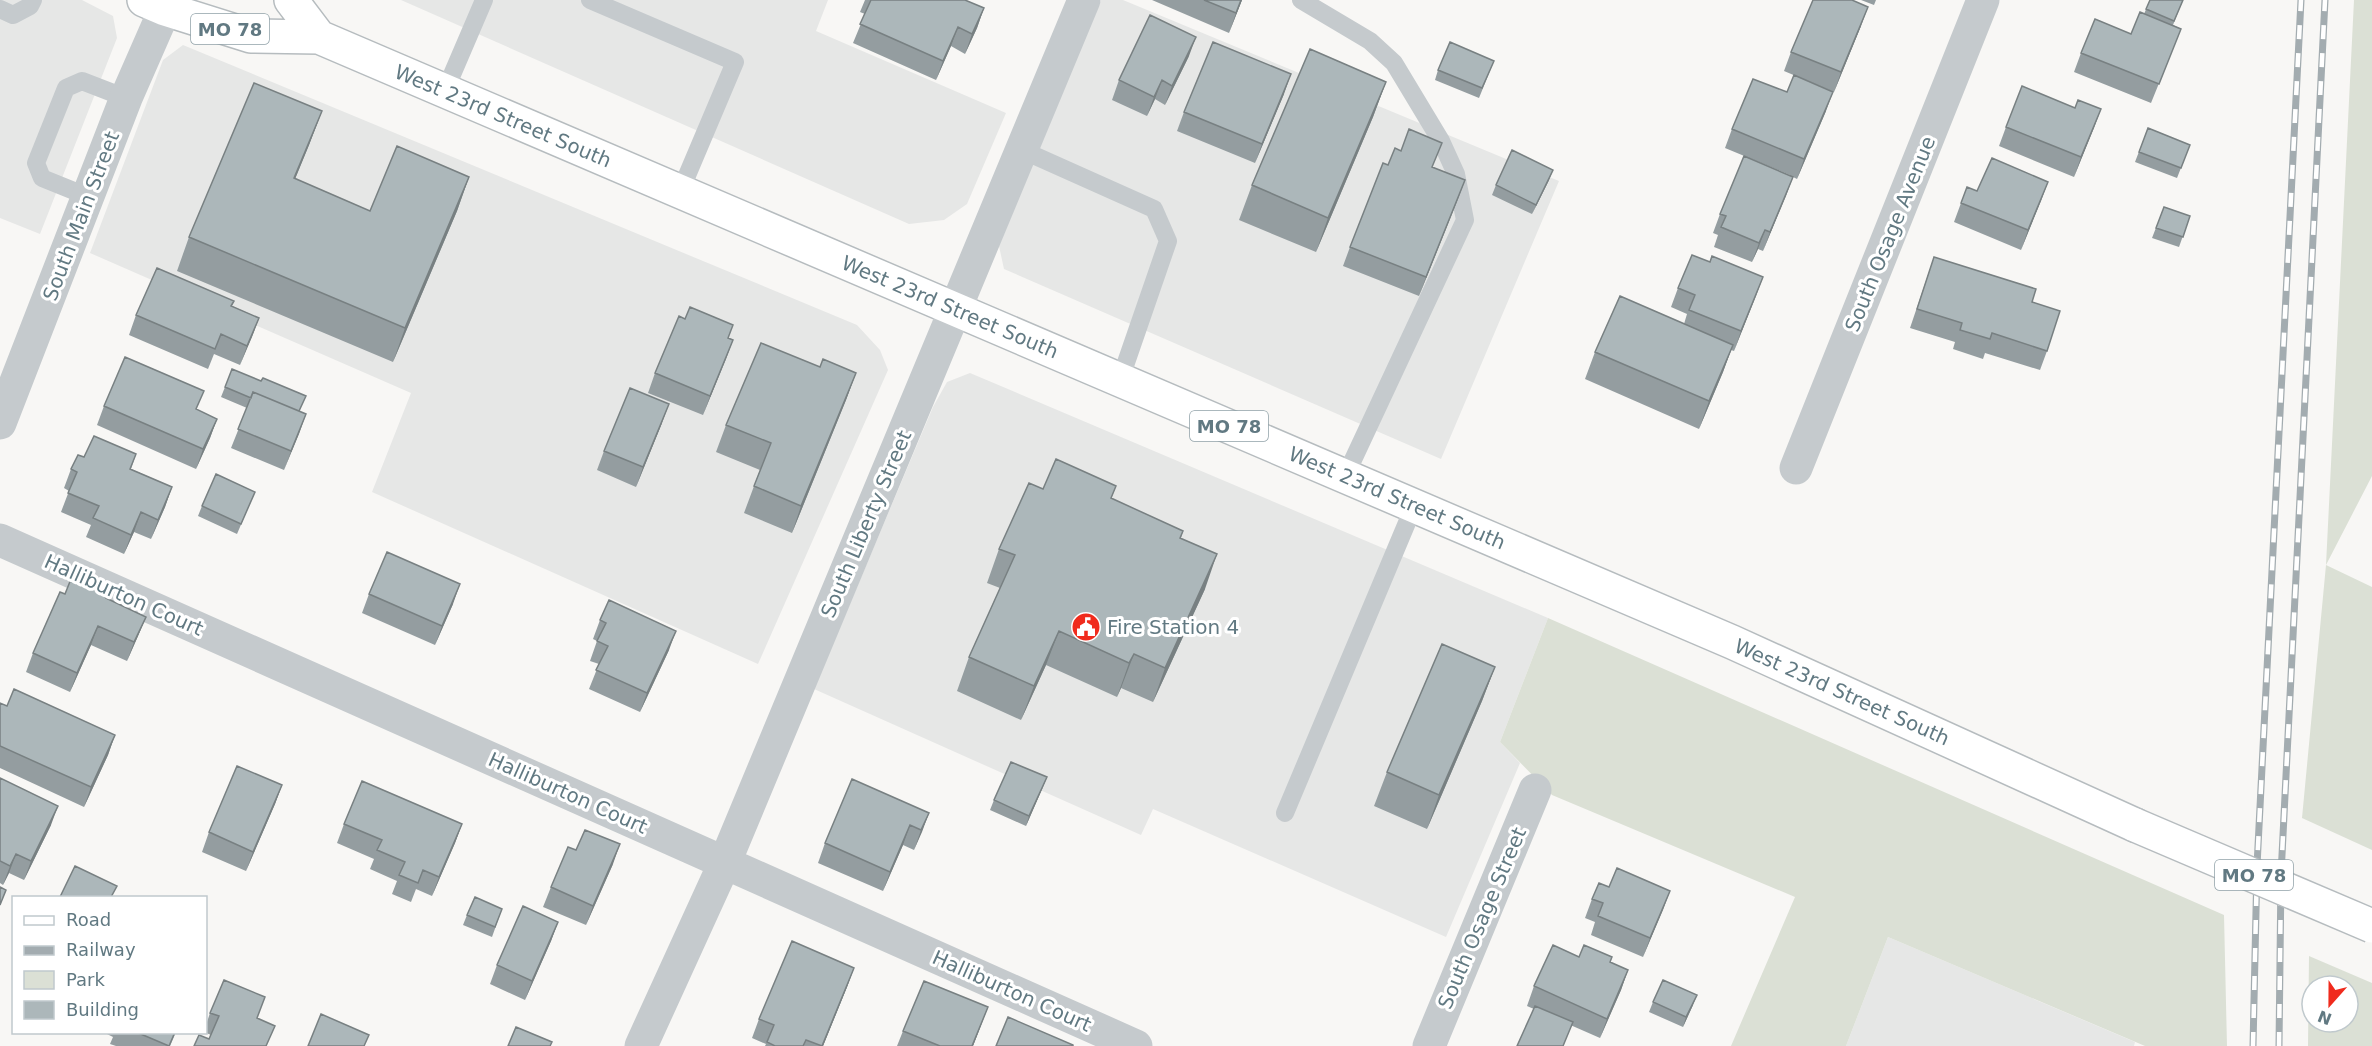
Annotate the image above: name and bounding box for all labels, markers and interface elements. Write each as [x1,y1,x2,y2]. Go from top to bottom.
road number: MO 78 [191,14,269,44]
street label: West 23rd Street South [391,59,615,173]
street label: South Main Street [38,128,124,304]
street label: South Osage Avenue [1840,133,1940,335]
street label: West 23rd Street South [838,250,1062,364]
road number: MO 78 [1190,411,1268,441]
street label: South Liberty Street [816,427,916,621]
street label: West 23rd Street South [1285,441,1509,555]
street label: Halliburton Court [41,549,207,641]
public building icon: Fire Station 4 [1070,611,1102,643]
place label: Fire Station 4 [1107,615,1239,639]
street label: West 23rd Street South [1731,634,1953,750]
street label: Halliburton Court [485,747,651,839]
street label: South Osage Street [1433,823,1531,1012]
road number: MO 78 [2215,860,2293,890]
legend [12,896,207,1034]
text: Road [66,909,111,930]
text: Railway [66,939,136,960]
street label: Halliburton Court [929,945,1095,1037]
text: Park [66,969,105,990]
north arrow [2300,974,2360,1034]
text: Building [66,999,139,1020]
text: N [2315,1006,2334,1029]

